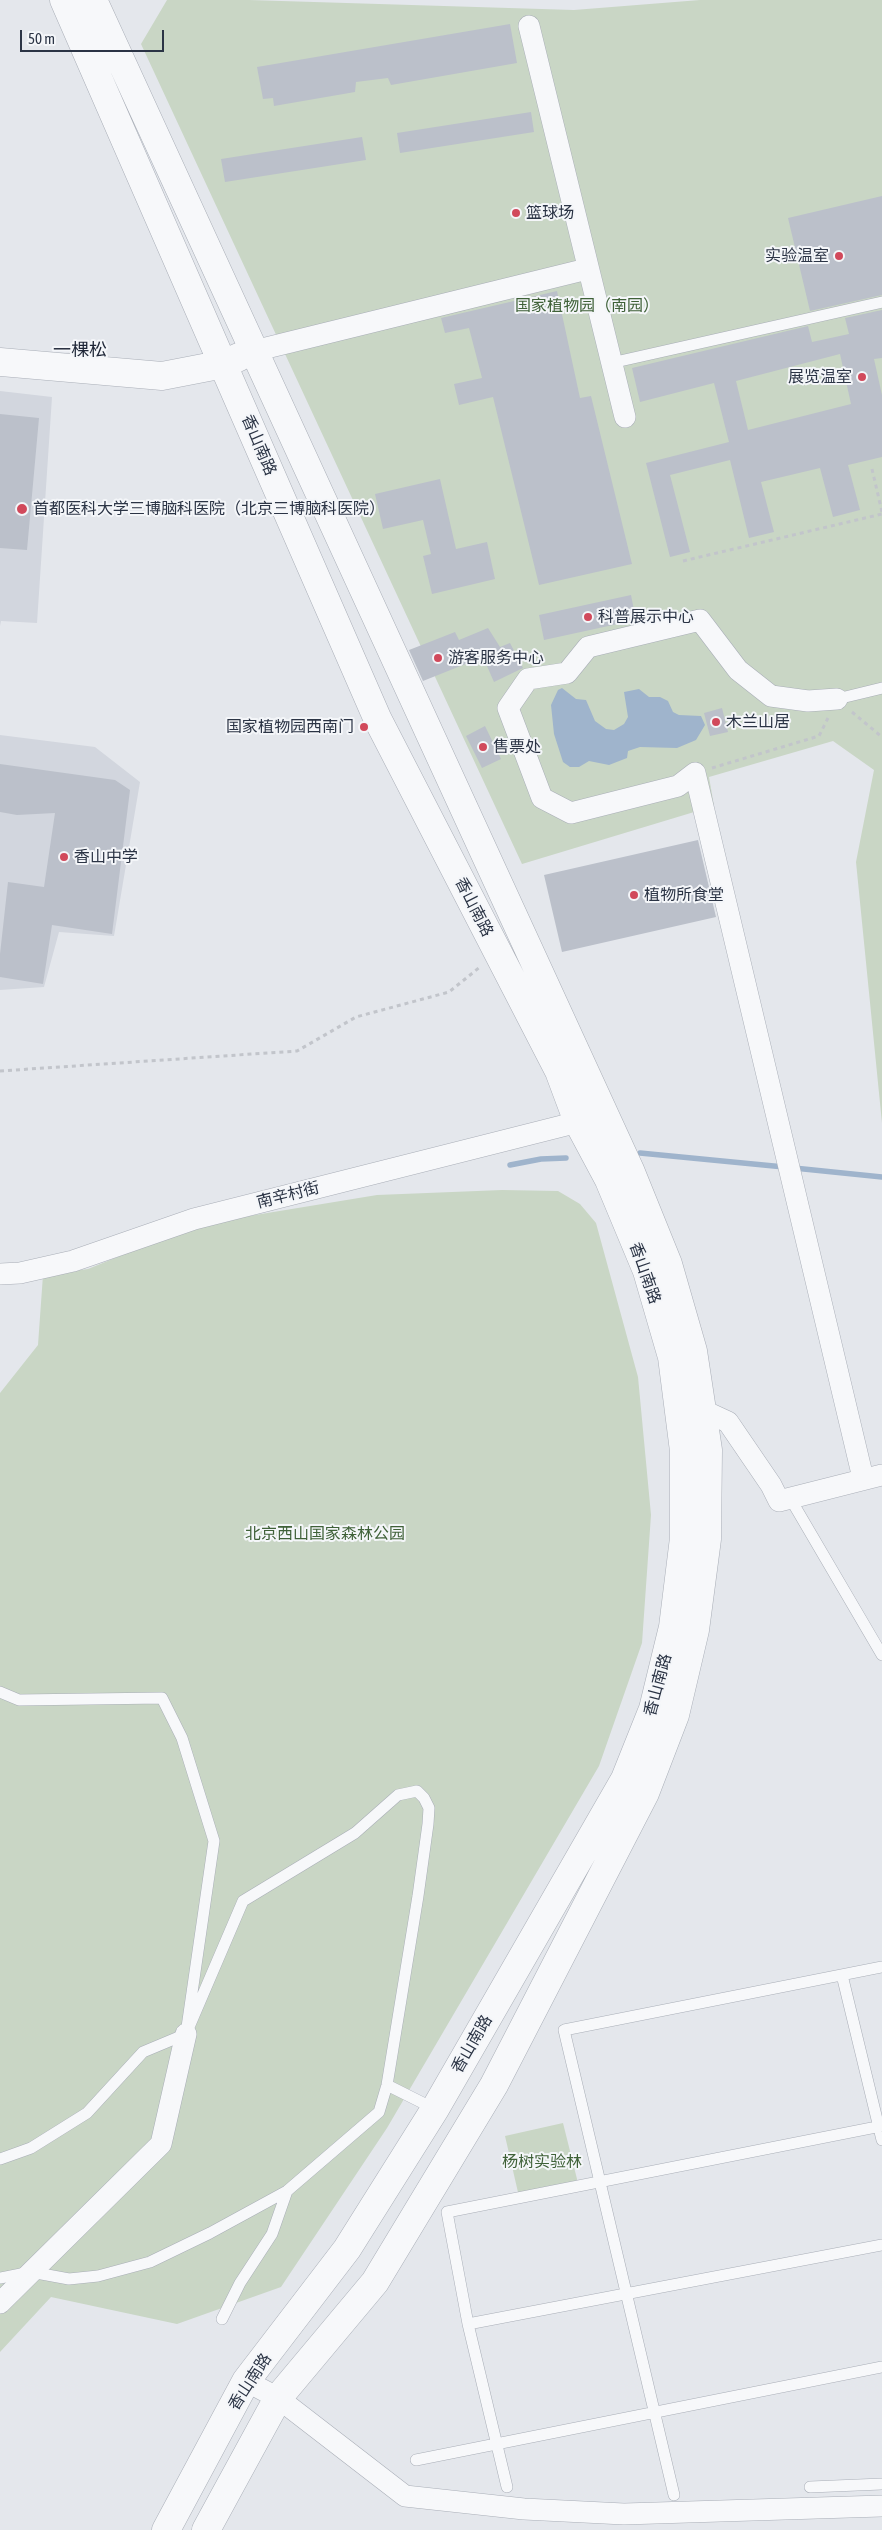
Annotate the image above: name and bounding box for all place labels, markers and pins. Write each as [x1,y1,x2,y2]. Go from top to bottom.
place label: 篮球场 [526,203,574,223]
marker: 篮球场 [510,207,522,219]
place label: 实验温室 [765,246,829,266]
marker: 实验温室 [833,250,845,262]
place label: 展览温室 [788,367,852,387]
marker: 展览温室 [856,371,868,383]
place label: 首都医科大学三博脑科医院（北京三博脑科医院） [33,499,385,519]
marker: 首都医科大学三博脑科医院（北京三博脑科医院） [15,502,29,516]
place label: 科普展示中心 [598,607,694,627]
marker: 科普展示中心 [582,611,594,623]
place label: 游客服务中心 [448,648,544,668]
marker: 游客服务中心 [432,652,444,664]
place label: 木兰山居 [726,712,790,732]
marker: 木兰山居 [710,716,722,728]
place label: 国家植物园西南门 [226,717,354,737]
marker: 国家植物园西南门 [358,721,370,733]
place label: 售票处 [493,737,541,757]
marker: 售票处 [477,741,489,753]
place label: 香山中学 [74,847,138,867]
marker: 香山中学 [58,851,70,863]
place label: 植物所食堂 [644,885,724,905]
marker: 植物所食堂 [628,889,640,901]

